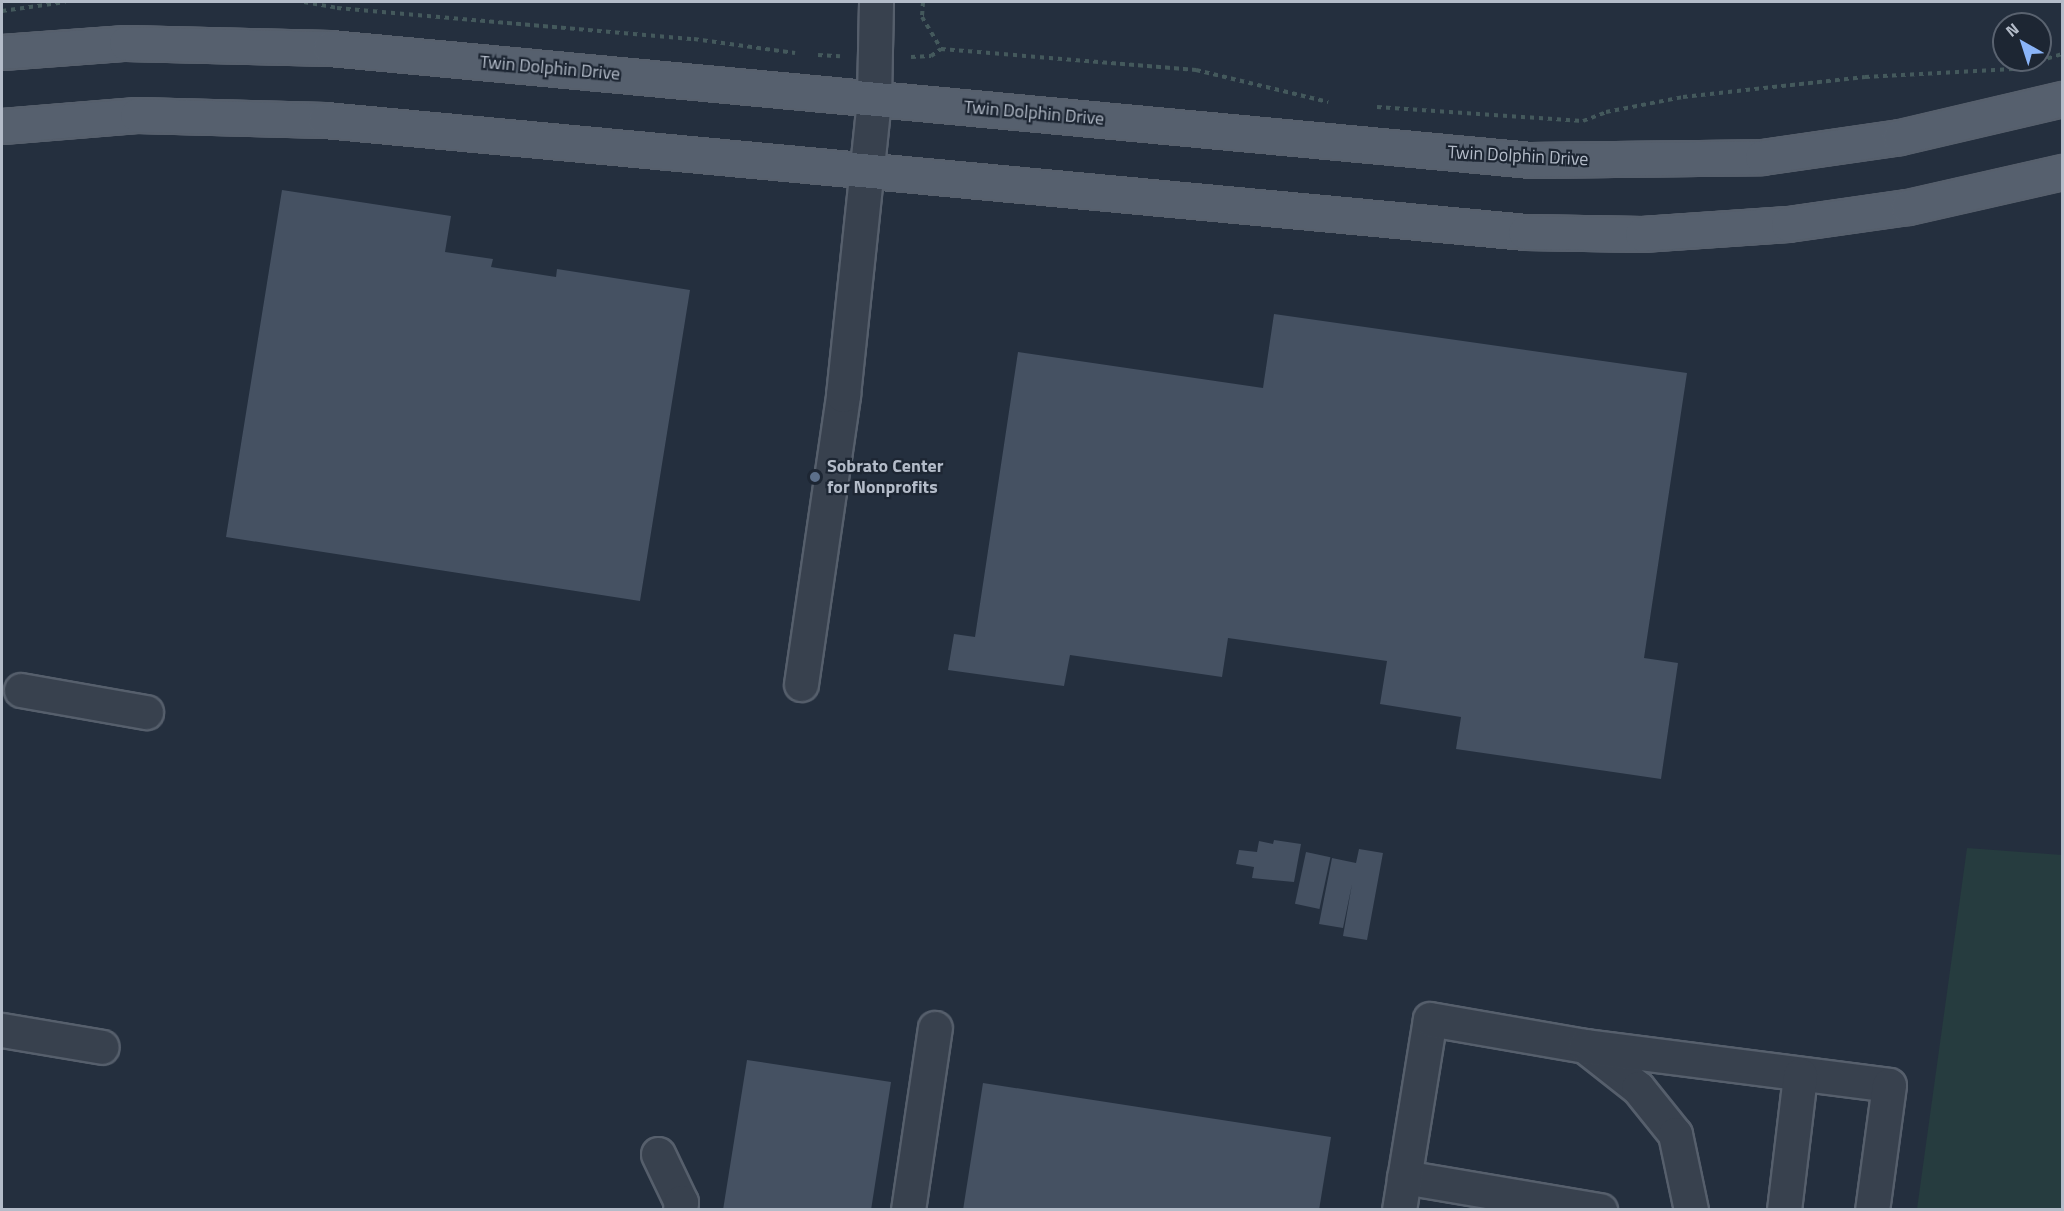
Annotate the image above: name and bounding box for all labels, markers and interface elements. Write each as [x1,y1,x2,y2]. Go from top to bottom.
north arrow [1992,12,2052,72]
text: N [2000,17,2024,42]
street label: Twin Dolphin Drive [479,51,621,85]
street label: Twin Dolphin Drive [963,96,1105,130]
street label: Twin Dolphin Drive [1447,142,1589,170]
place label: Sobrato Center for Nonprofits [827,456,943,498]
marker: Sobrato Center for Nonprofits [808,470,822,484]

